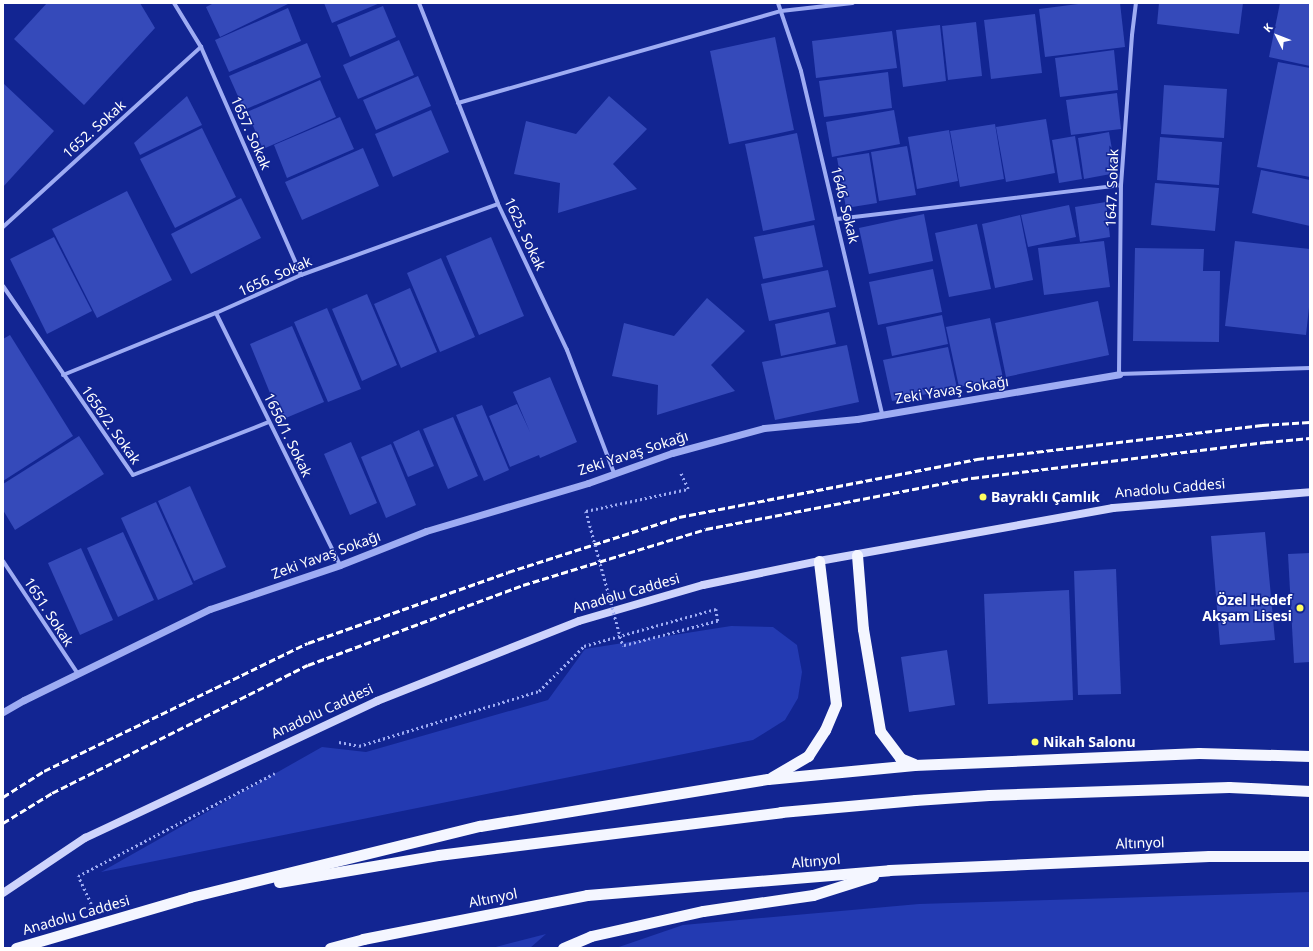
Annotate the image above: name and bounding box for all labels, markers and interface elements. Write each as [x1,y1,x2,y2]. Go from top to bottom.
north arrow [1257,16,1297,56]
text: K [1260,20,1276,35]
street label: 1657. Sokak [227,94,275,172]
street label: 1652. Sokak [59,97,129,161]
street label: 1647. Sokak [1102,149,1122,227]
street label: 1646. Sokak [827,165,863,245]
street label: 1625. Sokak [501,195,549,273]
street label: 1656. Sokak [236,252,314,300]
street label: Zeki Yavaş Sokağı [894,373,1010,407]
street label: 1656/2. Sokak [78,383,144,467]
street label: 1656/1. Sokak [260,390,316,480]
street label: Zeki Yavaş Sokağı [576,427,690,479]
street label: Anadolu Caddesi [1114,475,1226,501]
place label: Bayraklı Çamlık [991,489,1100,505]
marker: Bayraklı Çamlık [978,492,988,502]
street label: Zeki Yavaş Sokağı [269,527,383,583]
street label: Anadolu Caddesi [571,570,681,616]
street label: 1651. Sokak [21,575,77,649]
place label: Özel Hedef Akşam Lisesi [1202,592,1292,624]
marker: Özel Hedef Akşam Lisesi [1295,603,1305,613]
street label: Anadolu Caddesi [268,680,376,742]
place label: Nikah Salonu [1043,734,1136,750]
marker: Nikah Salonu [1030,737,1040,747]
street label: Altınyol [1115,834,1165,852]
street label: Altınyol [791,850,841,872]
street label: Altınyol [467,885,519,911]
street label: Anadolu Caddesi [21,892,131,938]

